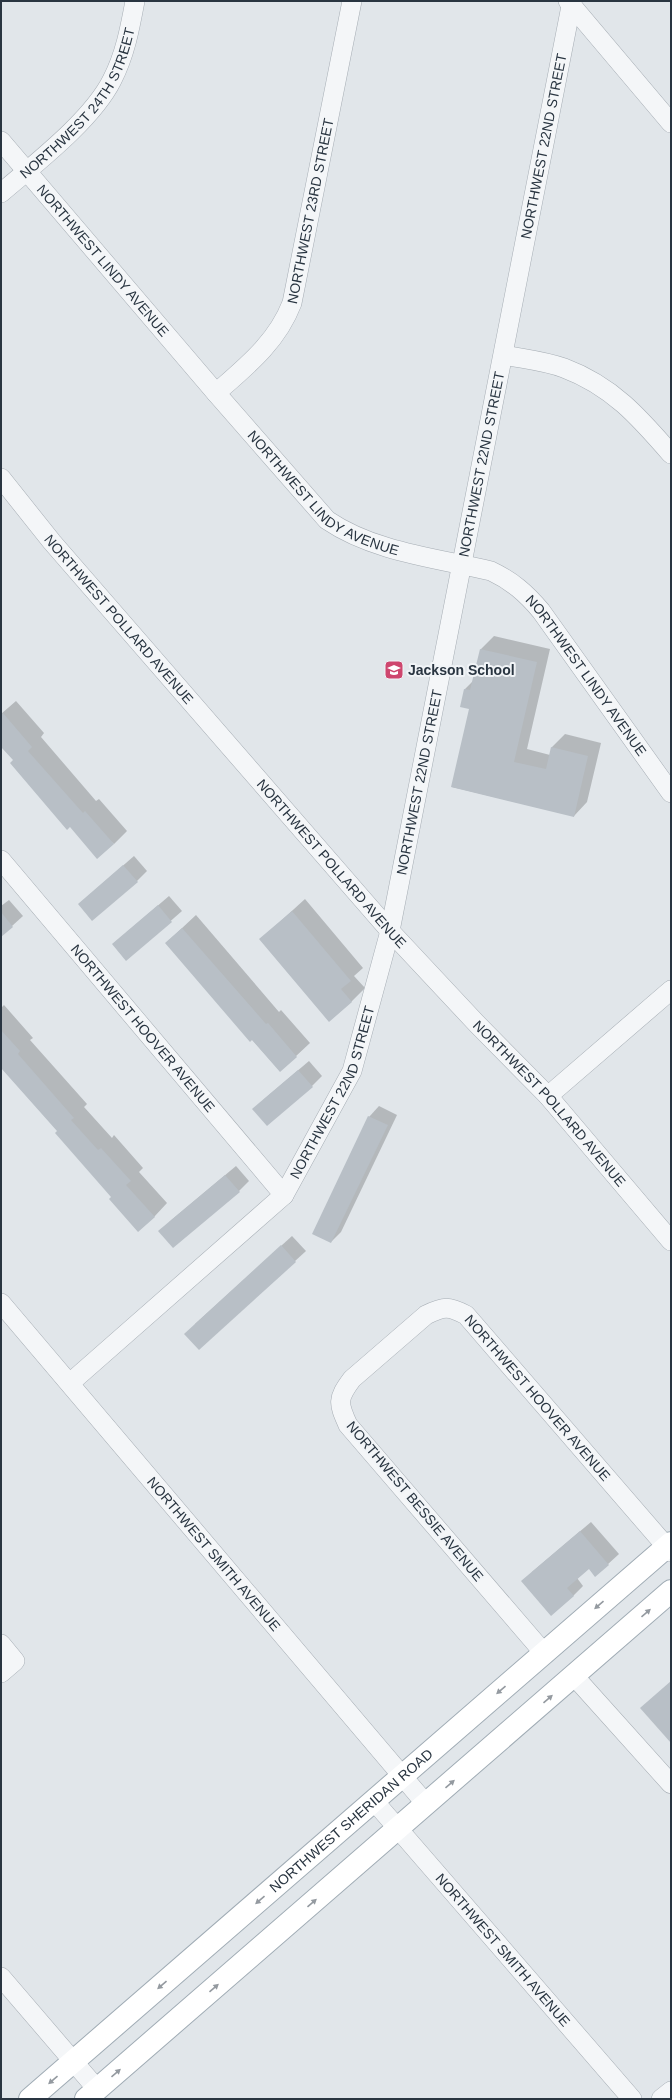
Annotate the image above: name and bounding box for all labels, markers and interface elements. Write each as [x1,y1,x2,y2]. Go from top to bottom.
street label: NORTHWEST 24TH STREET [17,26,138,182]
street label: NORTHWEST 22ND STREET [518,52,570,240]
street label: NORTHWEST 23RD STREET [284,116,337,305]
street label: NORTHWEST LINDY AVENUE [34,181,172,340]
street label: NORTHWEST 22ND STREET [455,370,507,558]
street label: NORTHWEST LINDY AVENUE [245,427,401,558]
street label: NORTHWEST POLLARD AVENUE [41,531,197,707]
street label: NORTHWEST LINDY AVENUE [523,592,650,759]
school or university icon: Jackson School [383,659,405,681]
place label: Jackson School [408,662,515,678]
street label: NORTHWEST 22ND STREET [393,688,445,876]
street label: NORTHWEST POLLARD AVENUE [254,776,410,951]
street label: NORTHWEST HOOVER AVENUE [68,941,218,1115]
street label: NORTHWEST 22ND STREET [287,1004,377,1181]
street label: NORTHWEST POLLARD AVENUE [470,1017,629,1189]
street label: NORTHWEST HOOVER AVENUE [462,1312,614,1484]
street label: NORTHWEST BESSIE AVENUE [343,1418,487,1584]
street label: NORTHWEST SMITH AVENUE [144,1474,284,1634]
one-way arrow [594,1601,605,1610]
one-way arrow [641,1609,651,1618]
one-way arrow [496,1686,506,1695]
one-way arrow [542,1694,553,1703]
street label: NORTHWEST SHERIDAN ROAD [266,1746,436,1896]
one-way arrow [444,1779,455,1788]
street label: NORTHWEST SMITH AVENUE [432,1870,573,2030]
one-way arrow [255,1895,265,1904]
one-way arrow [307,1898,317,1908]
one-way arrow [157,1980,167,1990]
one-way arrow [209,1984,219,1993]
one-way arrow [111,2069,121,2078]
one-way arrow [48,2075,59,2084]

